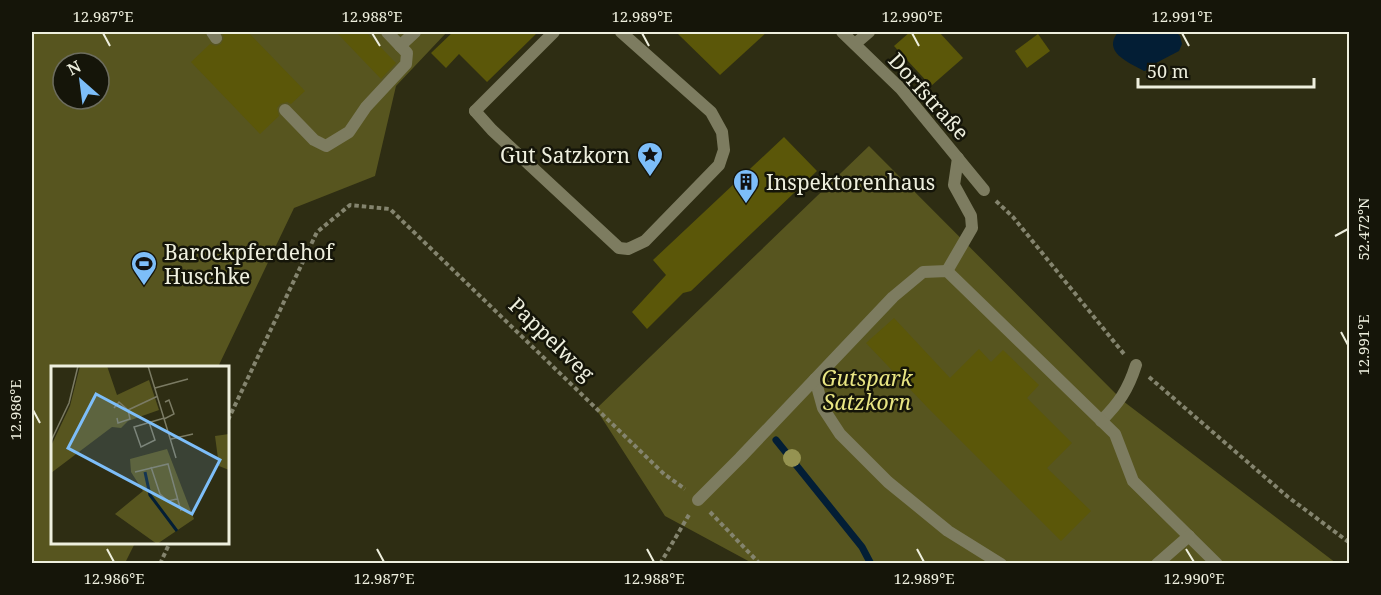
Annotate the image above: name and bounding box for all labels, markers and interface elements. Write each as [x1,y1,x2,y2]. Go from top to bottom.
text: 12.987°E [72,6,134,26]
text: 12.988°E [341,6,403,26]
text: 12.989°E [611,6,673,26]
text: 12.990°E [881,6,943,26]
text: 12.991°E [1151,6,1213,26]
street label: Dorfstraße [882,46,976,146]
north arrow [51,51,111,111]
scale bar [1138,51,1314,89]
text: N [63,55,85,80]
text: 50 m [1147,59,1189,83]
place icon: Gut Satzkorn [635,140,665,178]
place label: Gut Satzkorn [500,141,630,169]
building icon: Inspektorenhaus [731,167,761,205]
place label: Inspektorenhaus [766,168,935,196]
text: 52.472°N [1353,197,1373,261]
place label: Barockpferdehof Huschke [164,238,336,290]
sports icon: Barockpferdehof Huschke [129,249,159,287]
street label: Pappelweg [503,291,601,387]
text: 12.991°E [1353,314,1373,376]
park label: Gutspark Satzkorn [821,364,914,416]
inset map [51,366,230,544]
text: 12.986°E [5,379,25,441]
text: 12.986°E [83,568,145,588]
text: 12.987°E [353,568,415,588]
text: 12.988°E [623,568,685,588]
text: 12.989°E [893,568,955,588]
text: 12.990°E [1163,568,1225,588]

